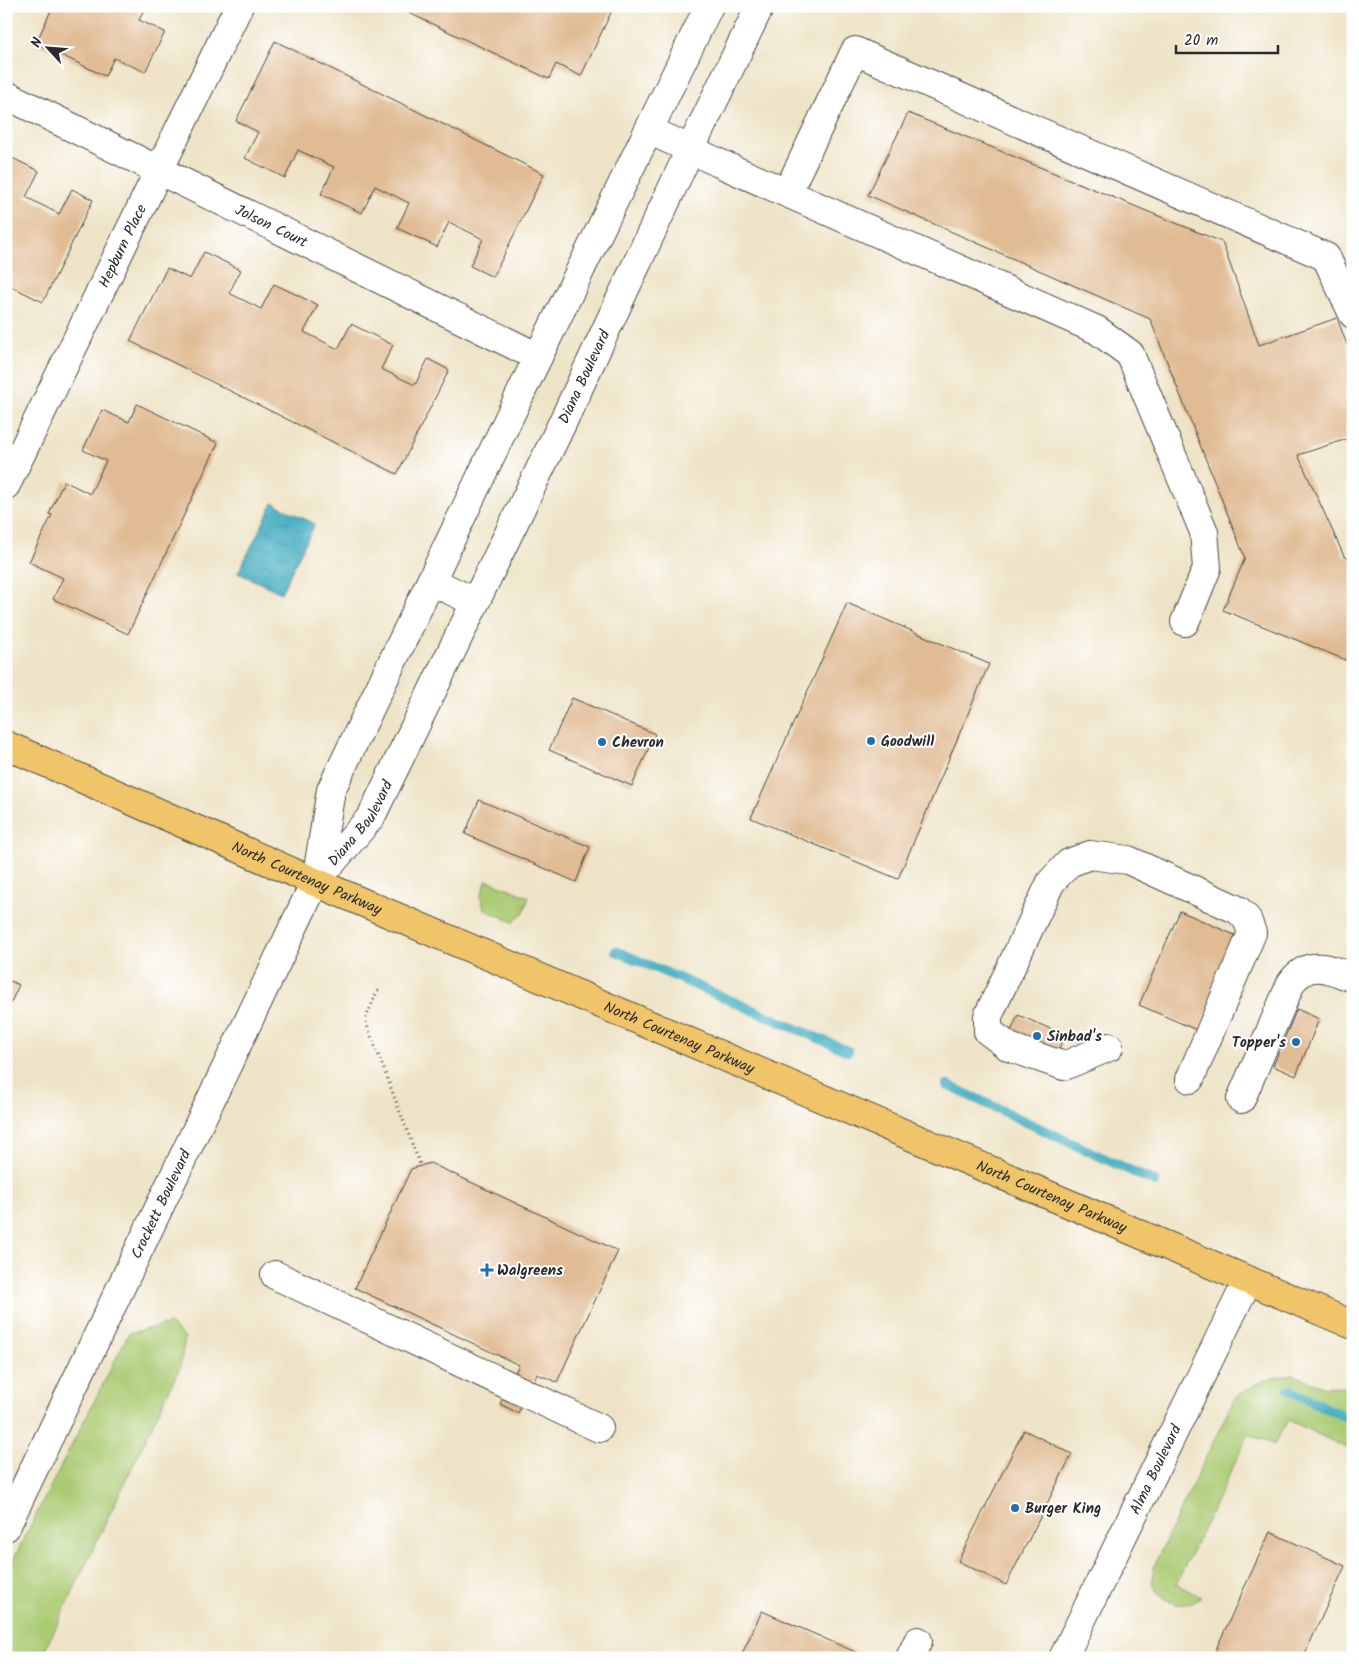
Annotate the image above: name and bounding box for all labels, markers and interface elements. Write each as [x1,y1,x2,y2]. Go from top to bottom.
north arrow [22,22,72,72]
scale bar [1176,22,1279,54]
text: 20 m [1184,29,1218,53]
text: N [25,34,49,52]
street label: Jolson Court [231,199,312,255]
street label: Hepburn Place [93,200,154,292]
street label: Diana Boulevard [552,326,617,428]
place label: Goodwill [881,730,934,754]
place label: Chevron [612,731,664,755]
marker: Goodwill [865,735,877,747]
marker: Chevron [596,736,608,748]
street label: Diana Boulevard [322,776,400,872]
street label: North Courtenay Parkway [227,835,386,923]
street label: North Courtenay Parkway [600,996,759,1082]
place label: Sinbad's [1047,1025,1102,1049]
marker: Sinbad's [1031,1030,1043,1042]
place label: Topper's [1232,1031,1286,1055]
marker: Topper's [1290,1036,1302,1048]
street label: Crockett Boulevard [125,1145,198,1263]
street label: North Courtenay Parkway [972,1155,1131,1241]
place label: Walgreens [497,1259,563,1283]
marker: Walgreens [481,1264,493,1276]
street label: Alma Boulevard [1124,1420,1189,1519]
place label: Burger King [1025,1497,1101,1521]
marker: Burger King [1009,1502,1021,1514]

